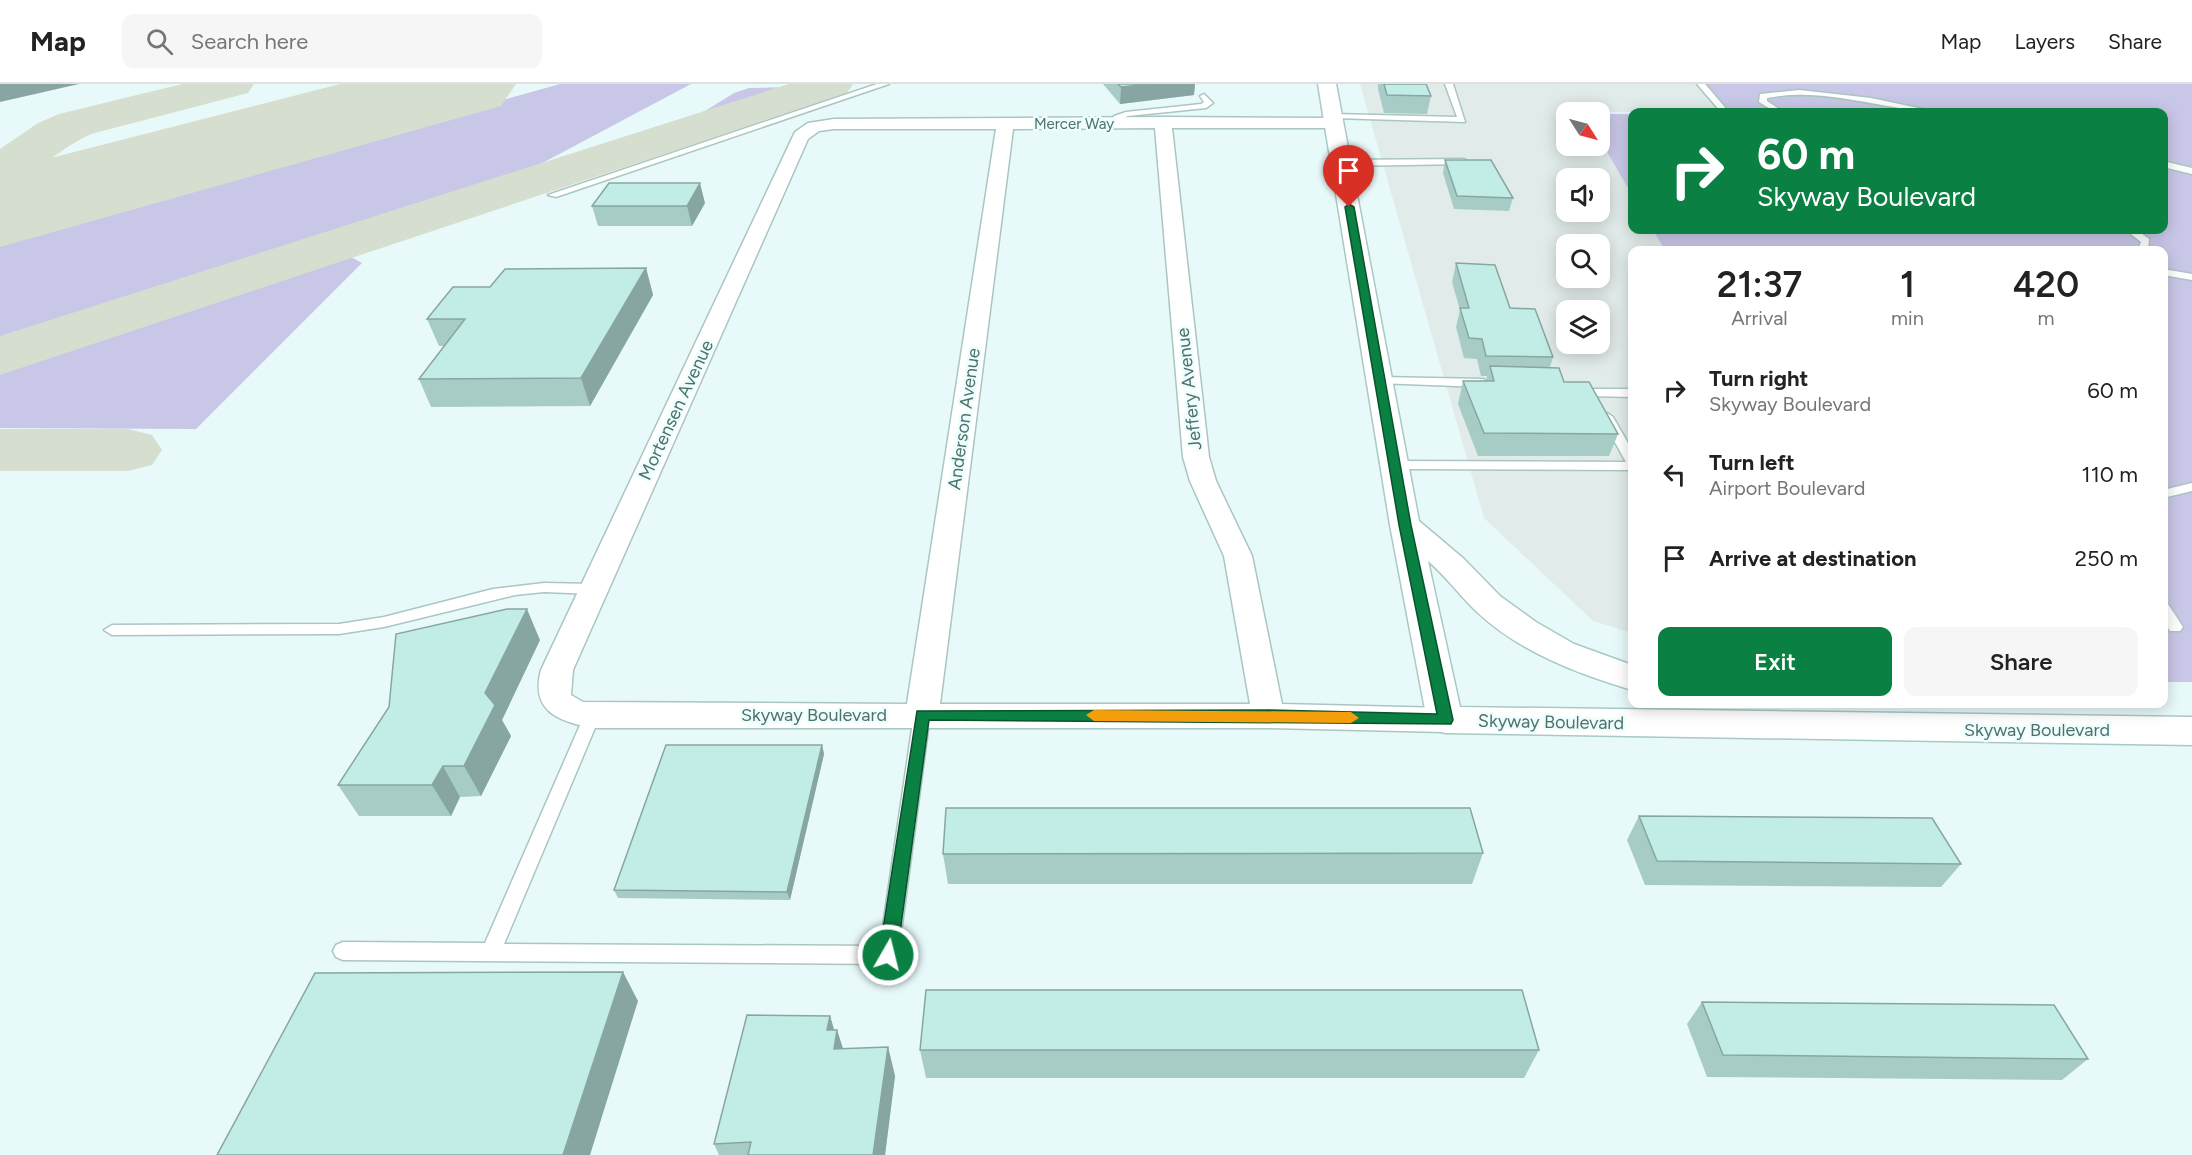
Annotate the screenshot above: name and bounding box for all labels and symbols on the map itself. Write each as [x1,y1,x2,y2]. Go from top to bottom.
north arrow [1556,102,1610,156]
street label: Mercer Way [1034,115,1114,133]
pin [1323,145,1374,207]
street label: Jeffery Avenue [1172,327,1206,451]
street label: Mortensen Avenue [634,336,718,484]
street label: Anderson Avenue [943,347,985,491]
street label: Skyway Boulevard [741,704,887,726]
street label: Skyway Boulevard [1478,710,1624,734]
street label: Skyway Boulevard [1964,719,2110,741]
position arrow [856,923,920,987]

